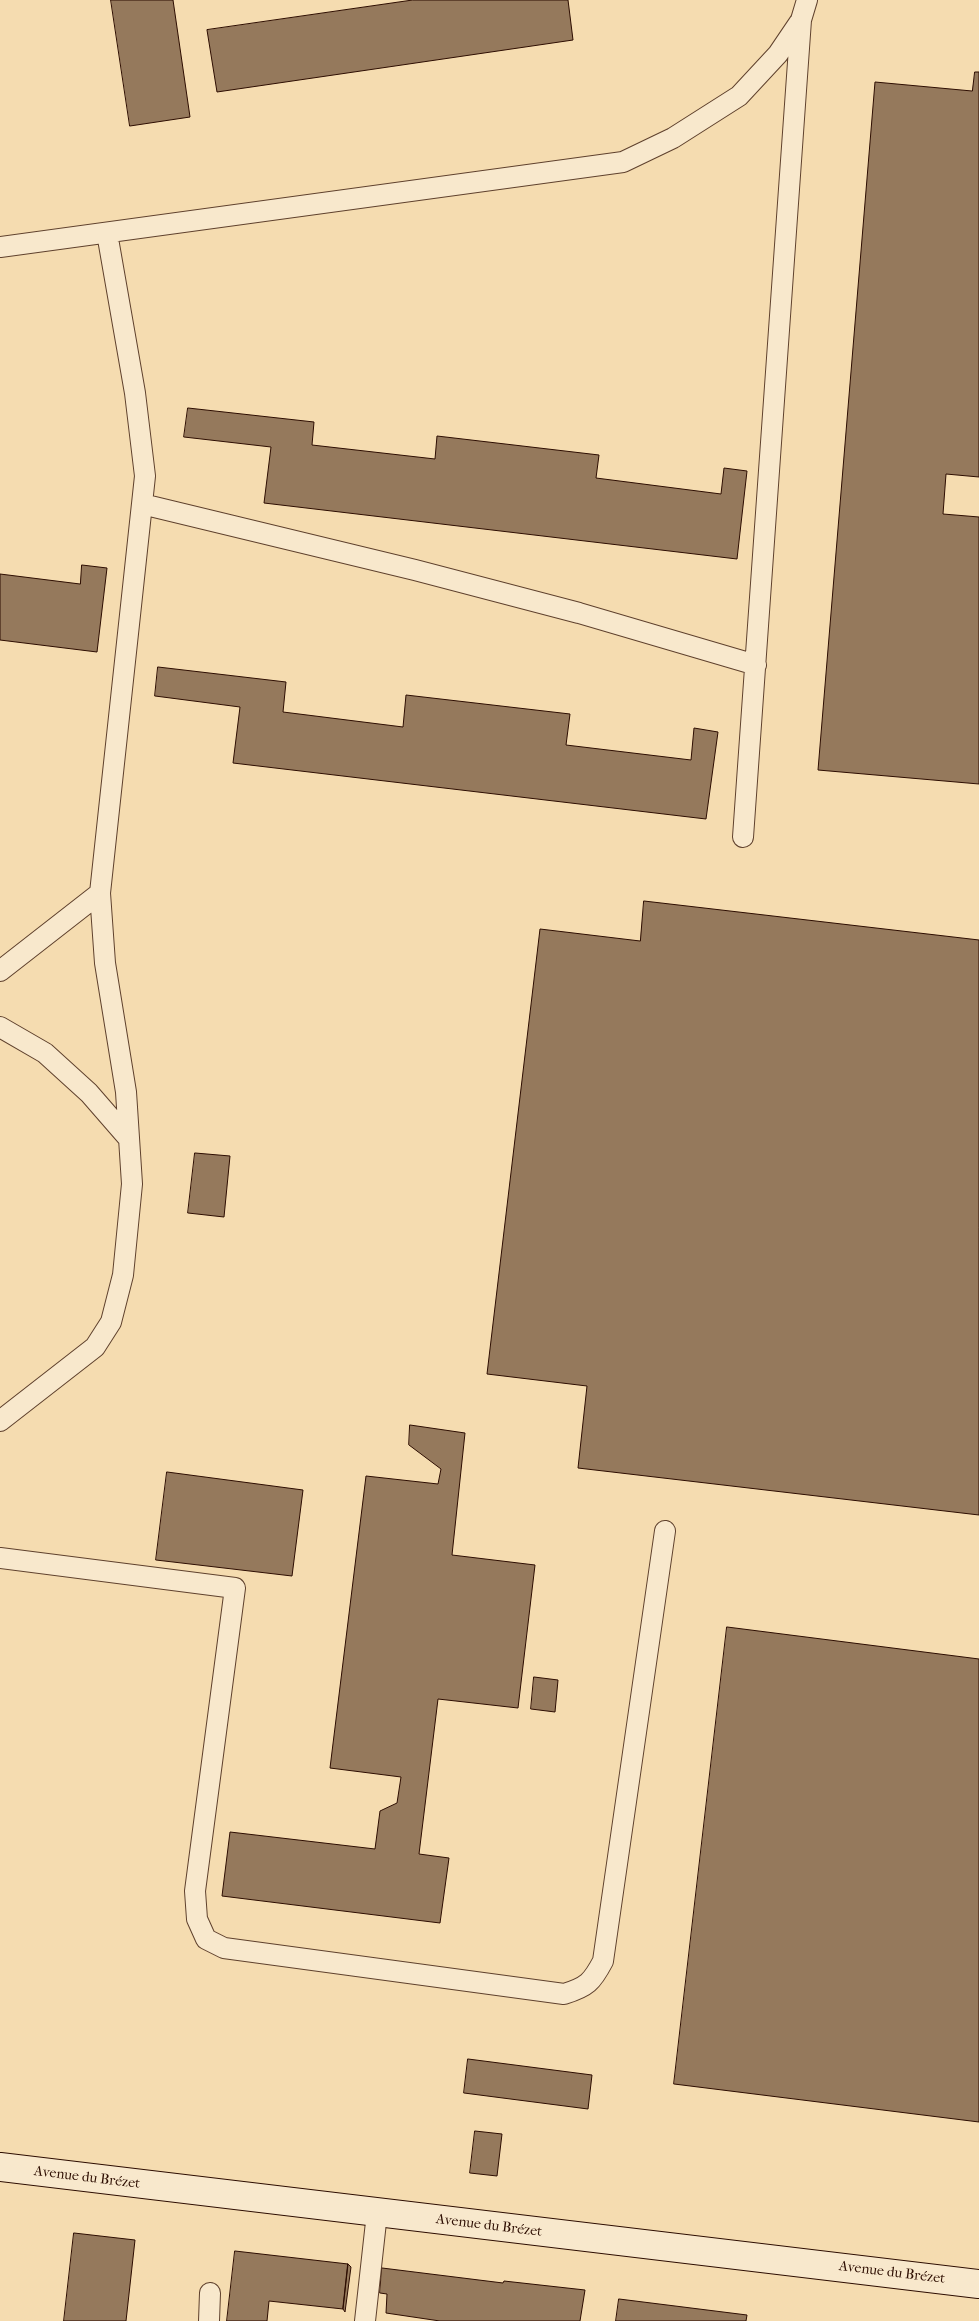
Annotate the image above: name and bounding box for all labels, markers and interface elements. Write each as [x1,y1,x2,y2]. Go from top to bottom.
street label: Avenue du Brézet [33,2163,141,2193]
street label: Avenue du Brézet [435,2211,543,2241]
street label: Avenue du Brézet [838,2258,946,2288]

